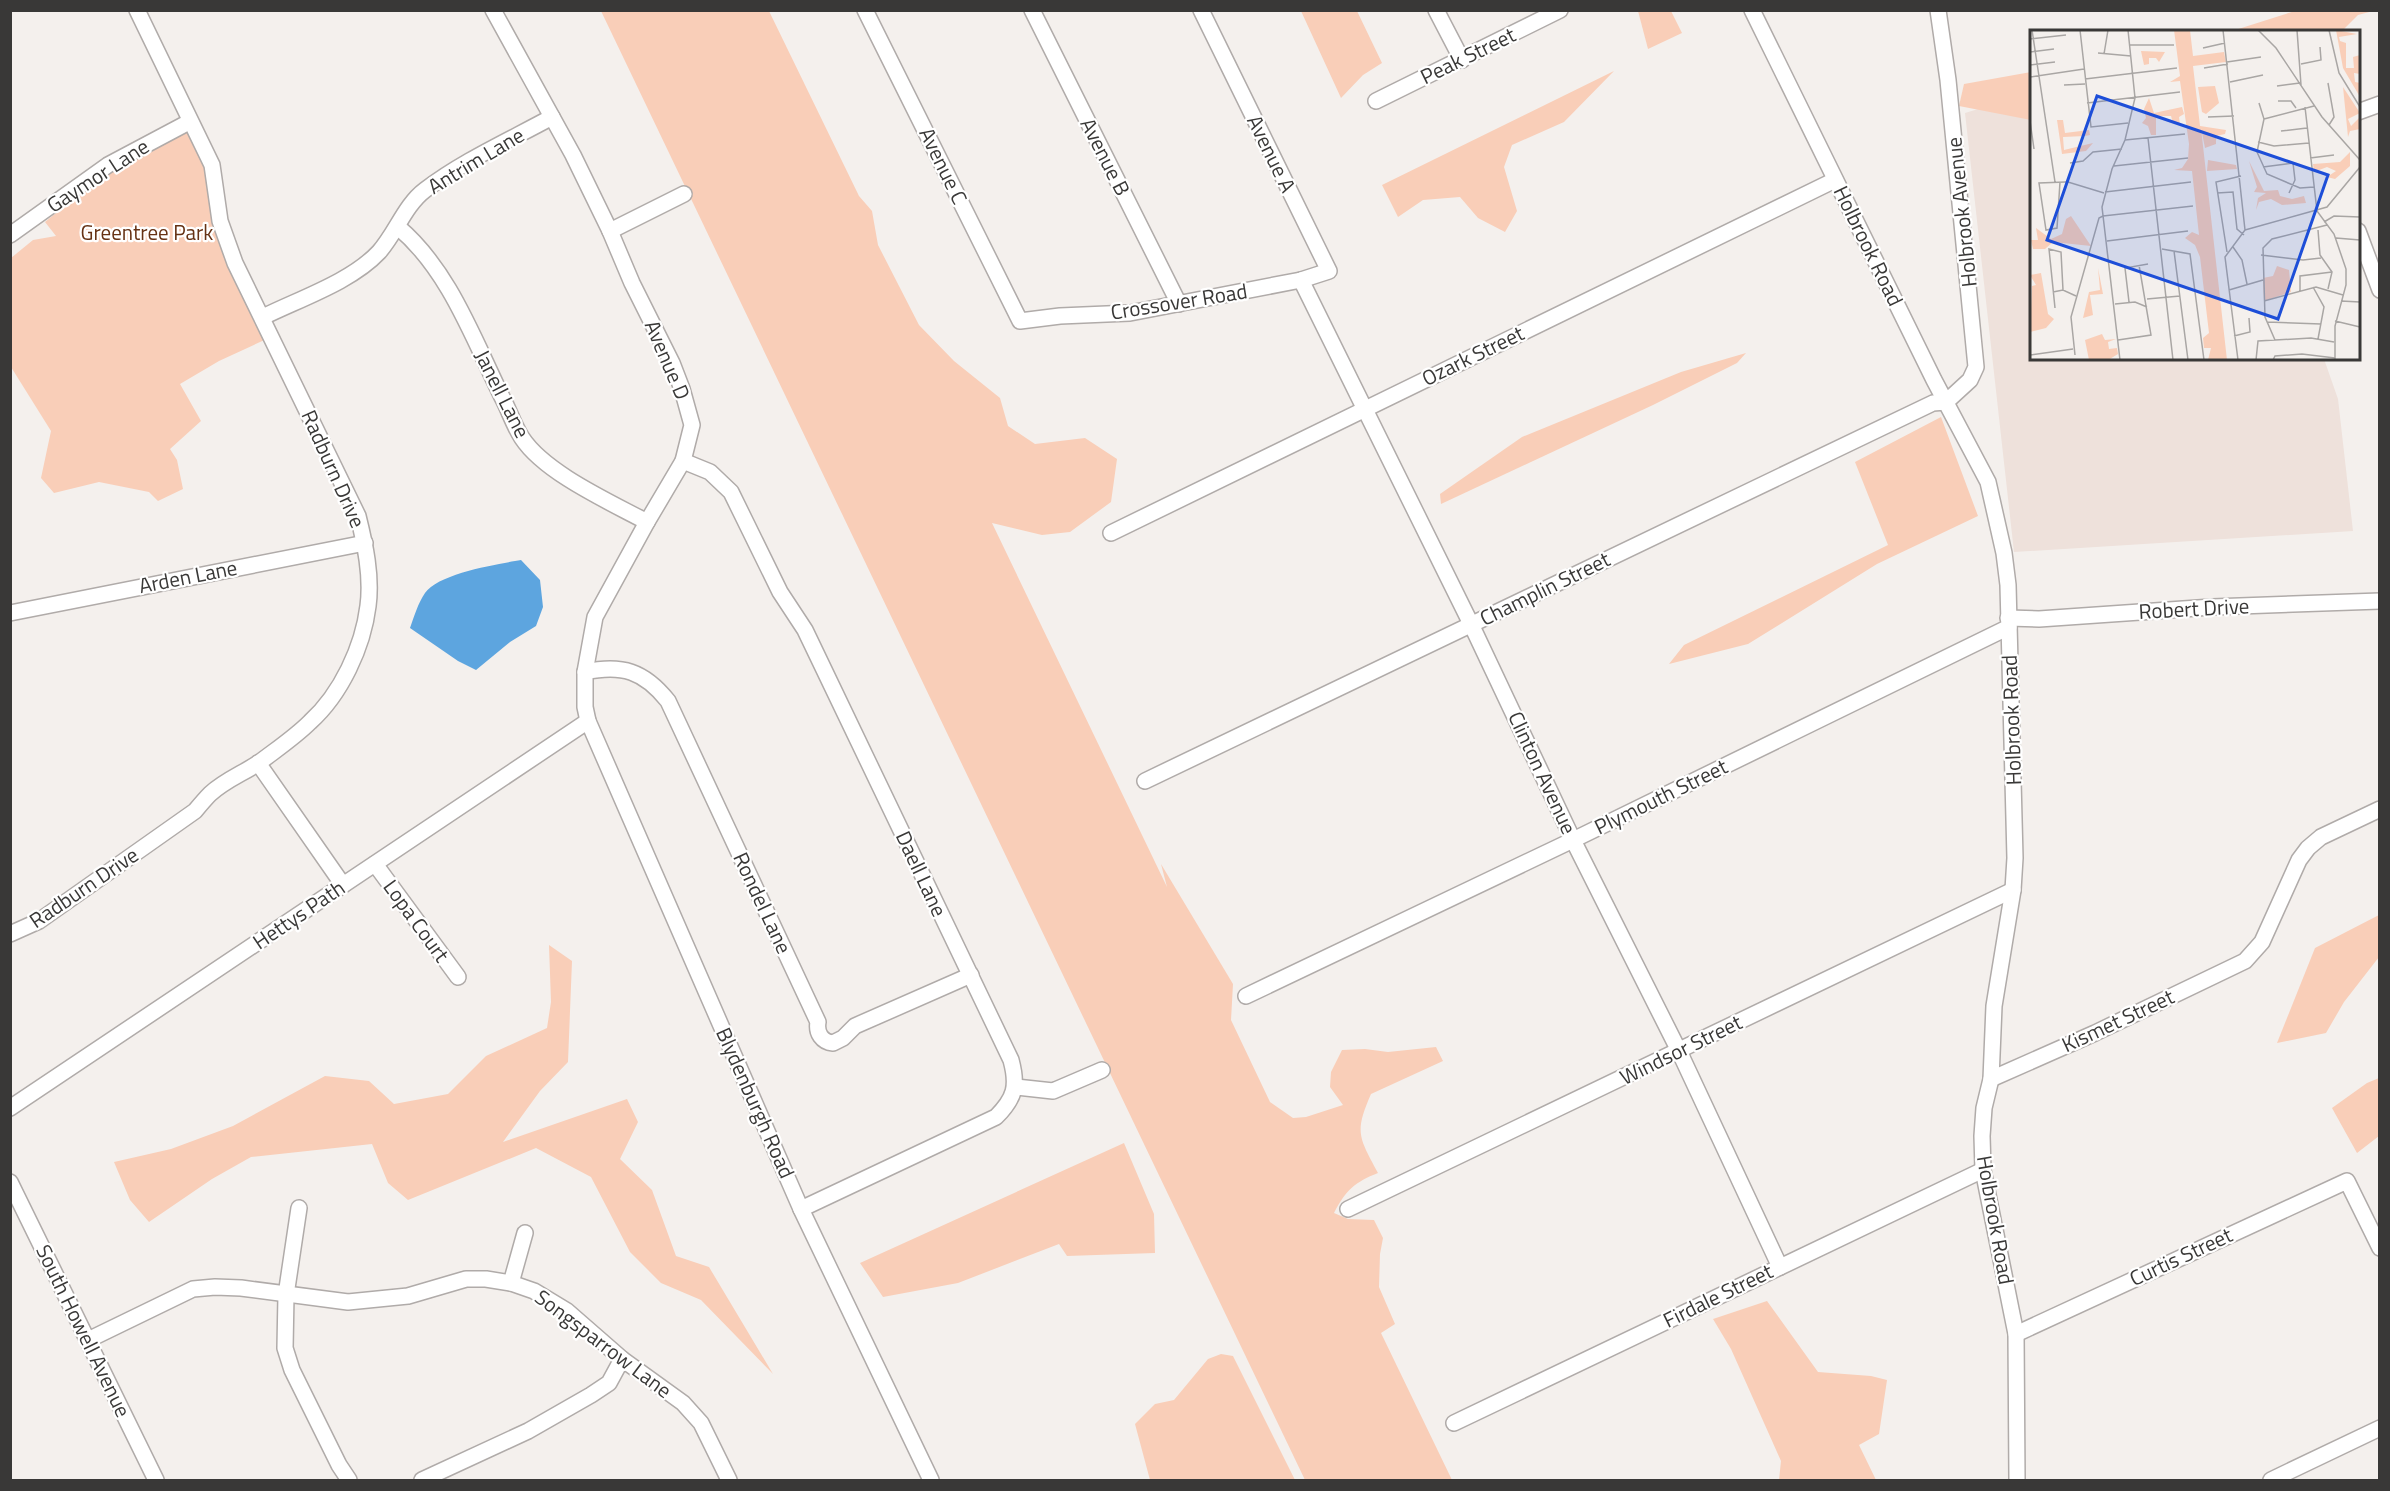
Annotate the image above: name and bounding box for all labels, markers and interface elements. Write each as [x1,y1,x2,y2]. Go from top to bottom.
street label: Peak Street [1415,18,1521,92]
inset map [2030,30,2360,360]
street label: Avenue A [1239,109,1305,198]
street label: Avenue B [1073,112,1139,201]
street label: Antrim Lane [421,119,530,202]
street label: Avenue C [912,122,976,209]
street label: Gaymor Lane [40,130,155,220]
street label: Holbrook Avenue [1937,136,1985,289]
street label: Holbrook Road [1826,180,1912,311]
park label: Greentree Park [81,216,213,248]
street label: Crossover Road [1108,274,1249,328]
street label: Avenue D [637,315,699,404]
street label: Ozark Street [1416,316,1530,394]
street label: Janell Lane [467,344,539,443]
street label: Radburn Drive [294,405,374,533]
street label: Champlin Street [1474,542,1616,633]
street label: Arden Lane [136,551,240,601]
street label: Robert Drive [2138,589,2250,627]
street label: Holbrook Road [1993,654,2029,786]
street label: Clinton Avenue [1500,706,1585,839]
street label: Plymouth Street [1589,750,1733,842]
street label: Daell Lane [888,825,956,922]
street label: Radburn Drive [22,839,145,936]
street label: Rondel Lane [725,847,800,959]
street label: Hettys Path [246,871,351,957]
street label: Lopa Court [376,872,458,969]
street label: Kismet Street [2056,980,2180,1060]
street label: Windsor Street [1614,1005,1748,1093]
street label: Blydenburgh Road [708,1022,804,1183]
street label: Holbrook Road [1969,1153,2023,1287]
street label: Curtis Street [2124,1218,2238,1294]
street label: South Howell Avenue [28,1239,140,1422]
street label: Firdale Street [1657,1254,1778,1335]
street label: Songsparrow Lane [528,1281,679,1405]

